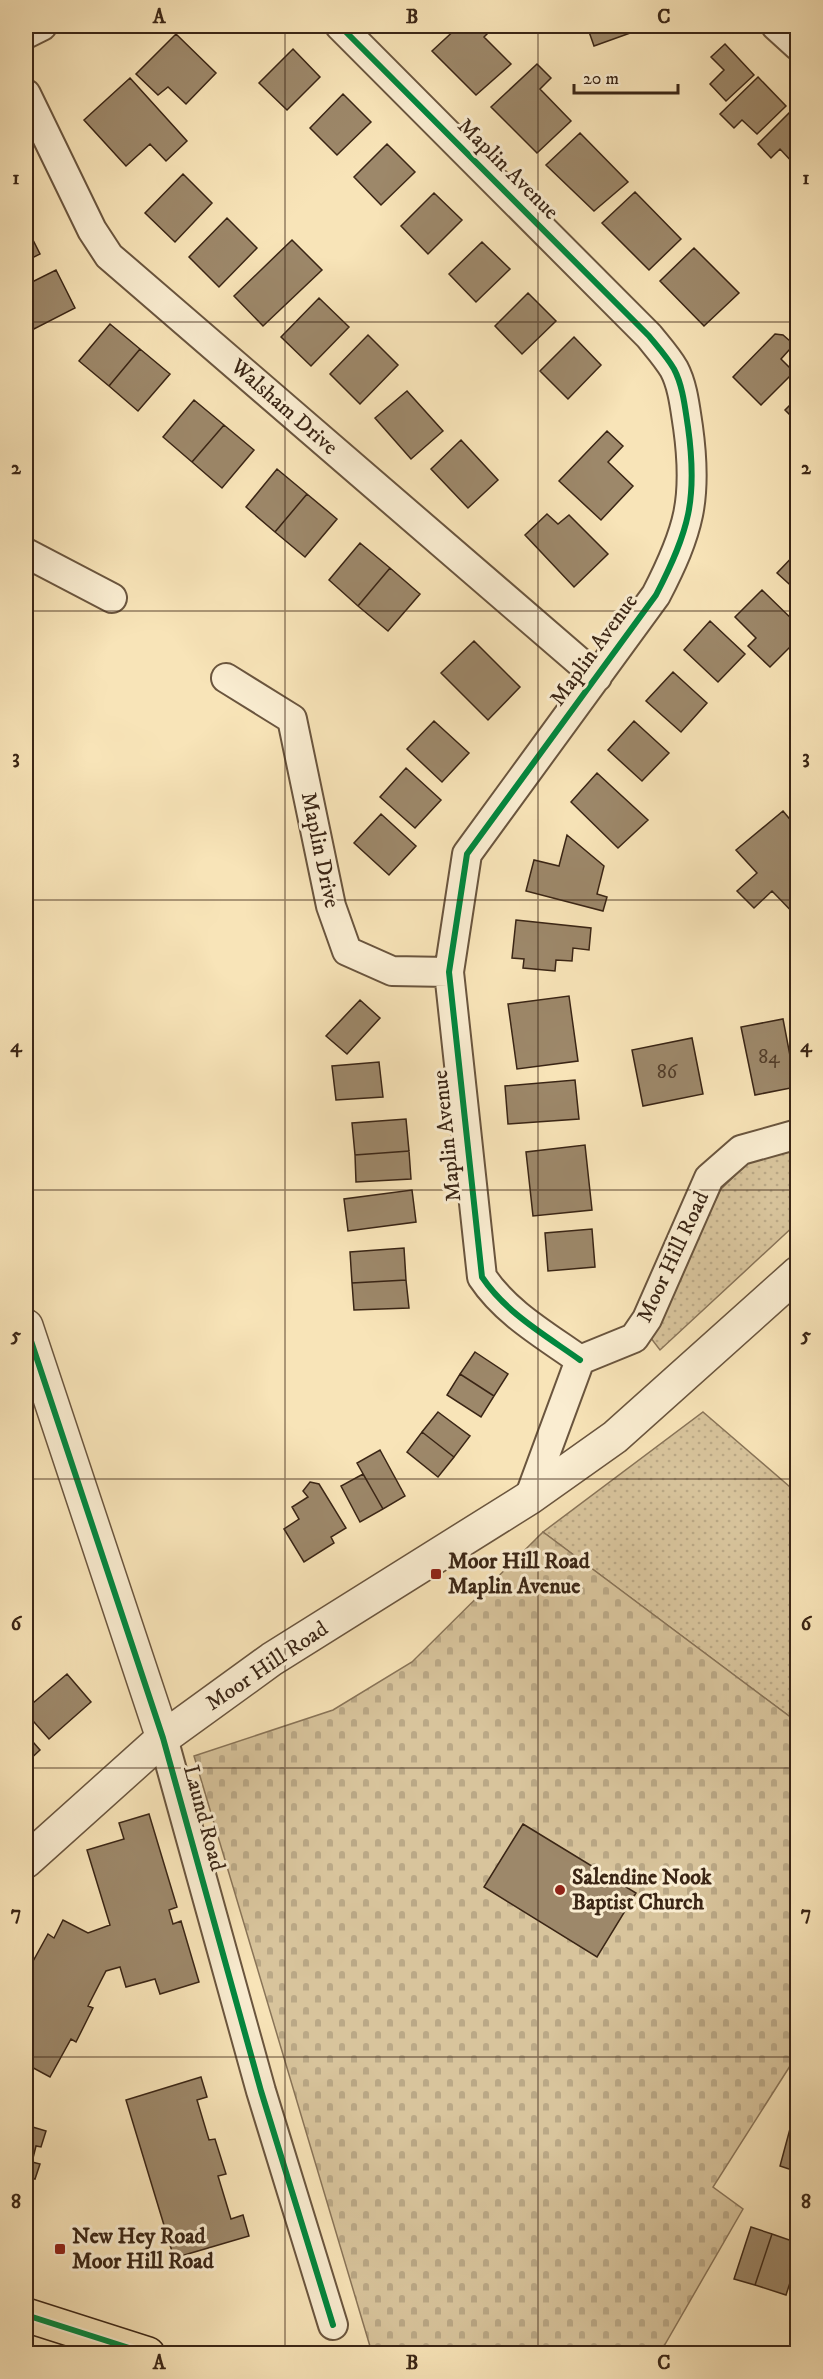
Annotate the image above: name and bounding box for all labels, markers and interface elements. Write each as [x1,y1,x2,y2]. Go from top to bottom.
text: A [152,5,167,30]
text: B [406,5,418,30]
text: C [657,5,671,30]
scale bar [574,57,678,95]
text: 20 m [583,68,619,90]
street label: Maplin Avenue [452,113,564,225]
text: 1 [12,166,20,191]
text: 1 [802,166,810,191]
street label: Walsham Drive [224,352,343,461]
text: 2 [11,456,22,481]
text: 2 [801,456,812,481]
street label: Maplin Avenue [544,589,644,711]
text: 3 [12,745,20,770]
text: 3 [802,745,810,770]
street label: Maplin Drive [295,790,345,910]
text: 4 [10,1034,23,1059]
text: 4 [800,1034,813,1059]
house number: 84 [758,1045,780,1070]
house number: 86 [657,1060,678,1085]
street label: Maplin Avenue [427,1069,467,1203]
street label: Moor Hill Road [631,1187,715,1327]
text: 5 [10,1323,21,1348]
text: 5 [800,1323,811,1348]
place label: Moor Hill Road Maplin Avenue [448,1548,591,1600]
marker: Moor Hill Road Maplin Avenue [429,1567,443,1581]
text: 6 [11,1612,23,1637]
text: 6 [801,1612,813,1637]
street label: Moor Hill Road [201,1615,333,1717]
street label: Laund Road [177,1762,231,1874]
place label: Salendine Nook Baptist Church [572,1864,713,1916]
marker: Salendine Nook Baptist Church [553,1883,567,1897]
text: 7 [11,1901,21,1926]
text: 7 [801,1901,811,1926]
text: 8 [11,2190,21,2215]
text: 8 [801,2190,811,2215]
place label: New Hey Road Moor Hill Road [72,2223,215,2275]
marker: New Hey Road Moor Hill Road [53,2242,67,2256]
text: A [152,2351,167,2376]
text: B [406,2351,418,2376]
text: C [657,2351,671,2376]

